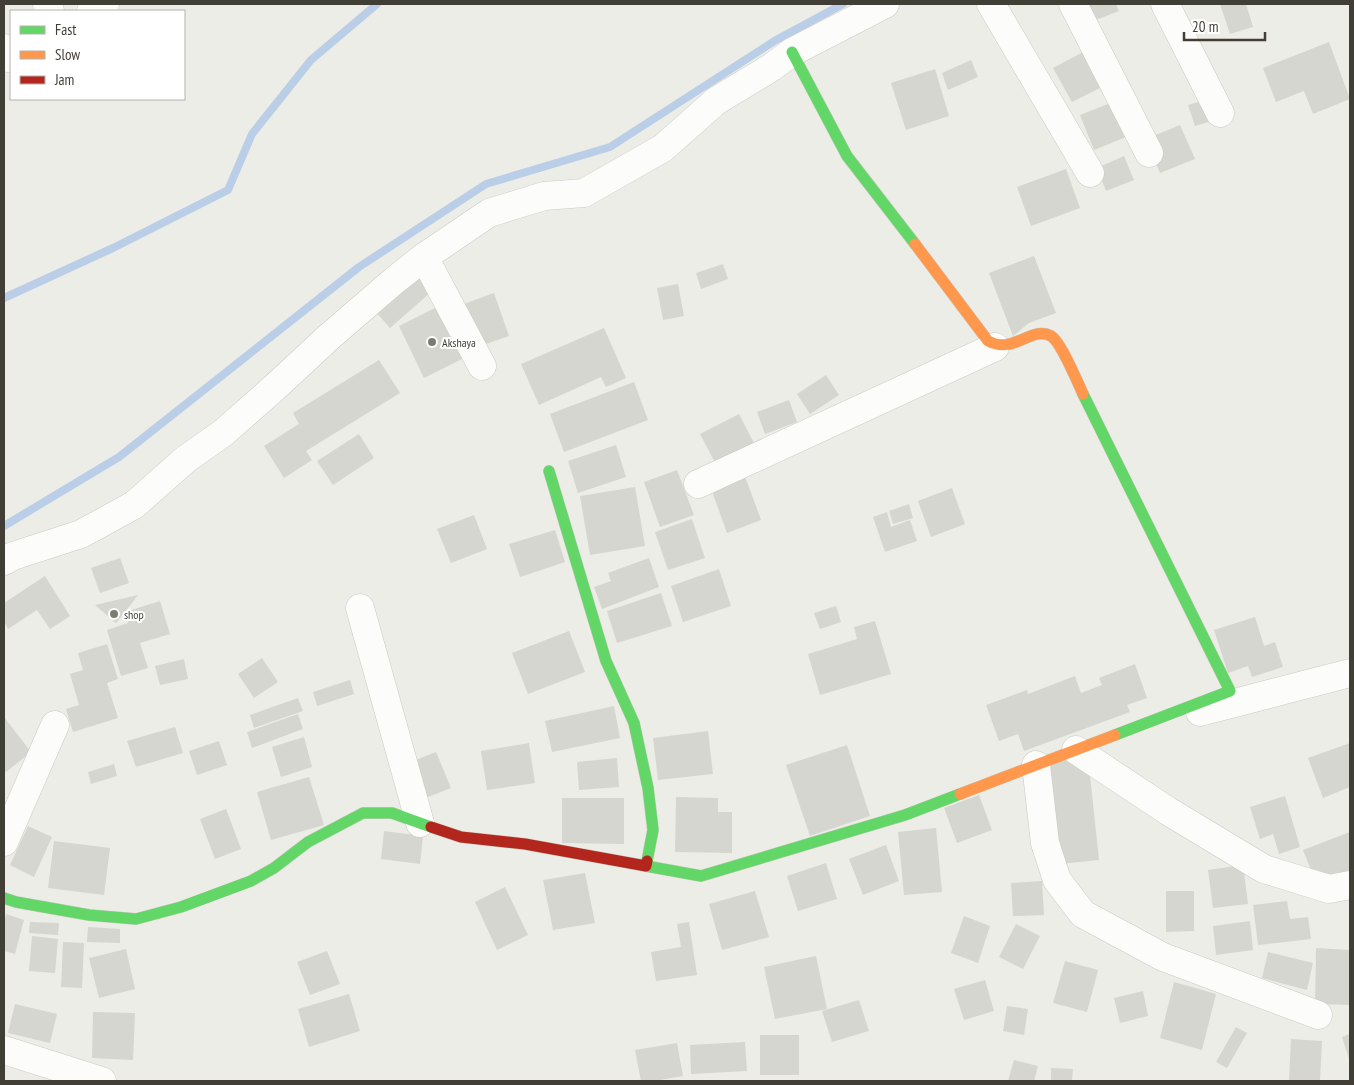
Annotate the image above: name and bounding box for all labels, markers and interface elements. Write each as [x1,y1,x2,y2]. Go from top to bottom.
legend [10,10,185,100]
scale bar [1184,10,1265,42]
text: 20 m [1192,17,1218,36]
text: Fast [55,20,76,39]
text: Slow [55,45,80,64]
text: Jam [54,70,74,89]
place label: Akshaya [442,335,476,350]
marker: Akshaya [426,336,438,348]
place label: shop [124,607,144,622]
marker: shop [108,608,120,620]

